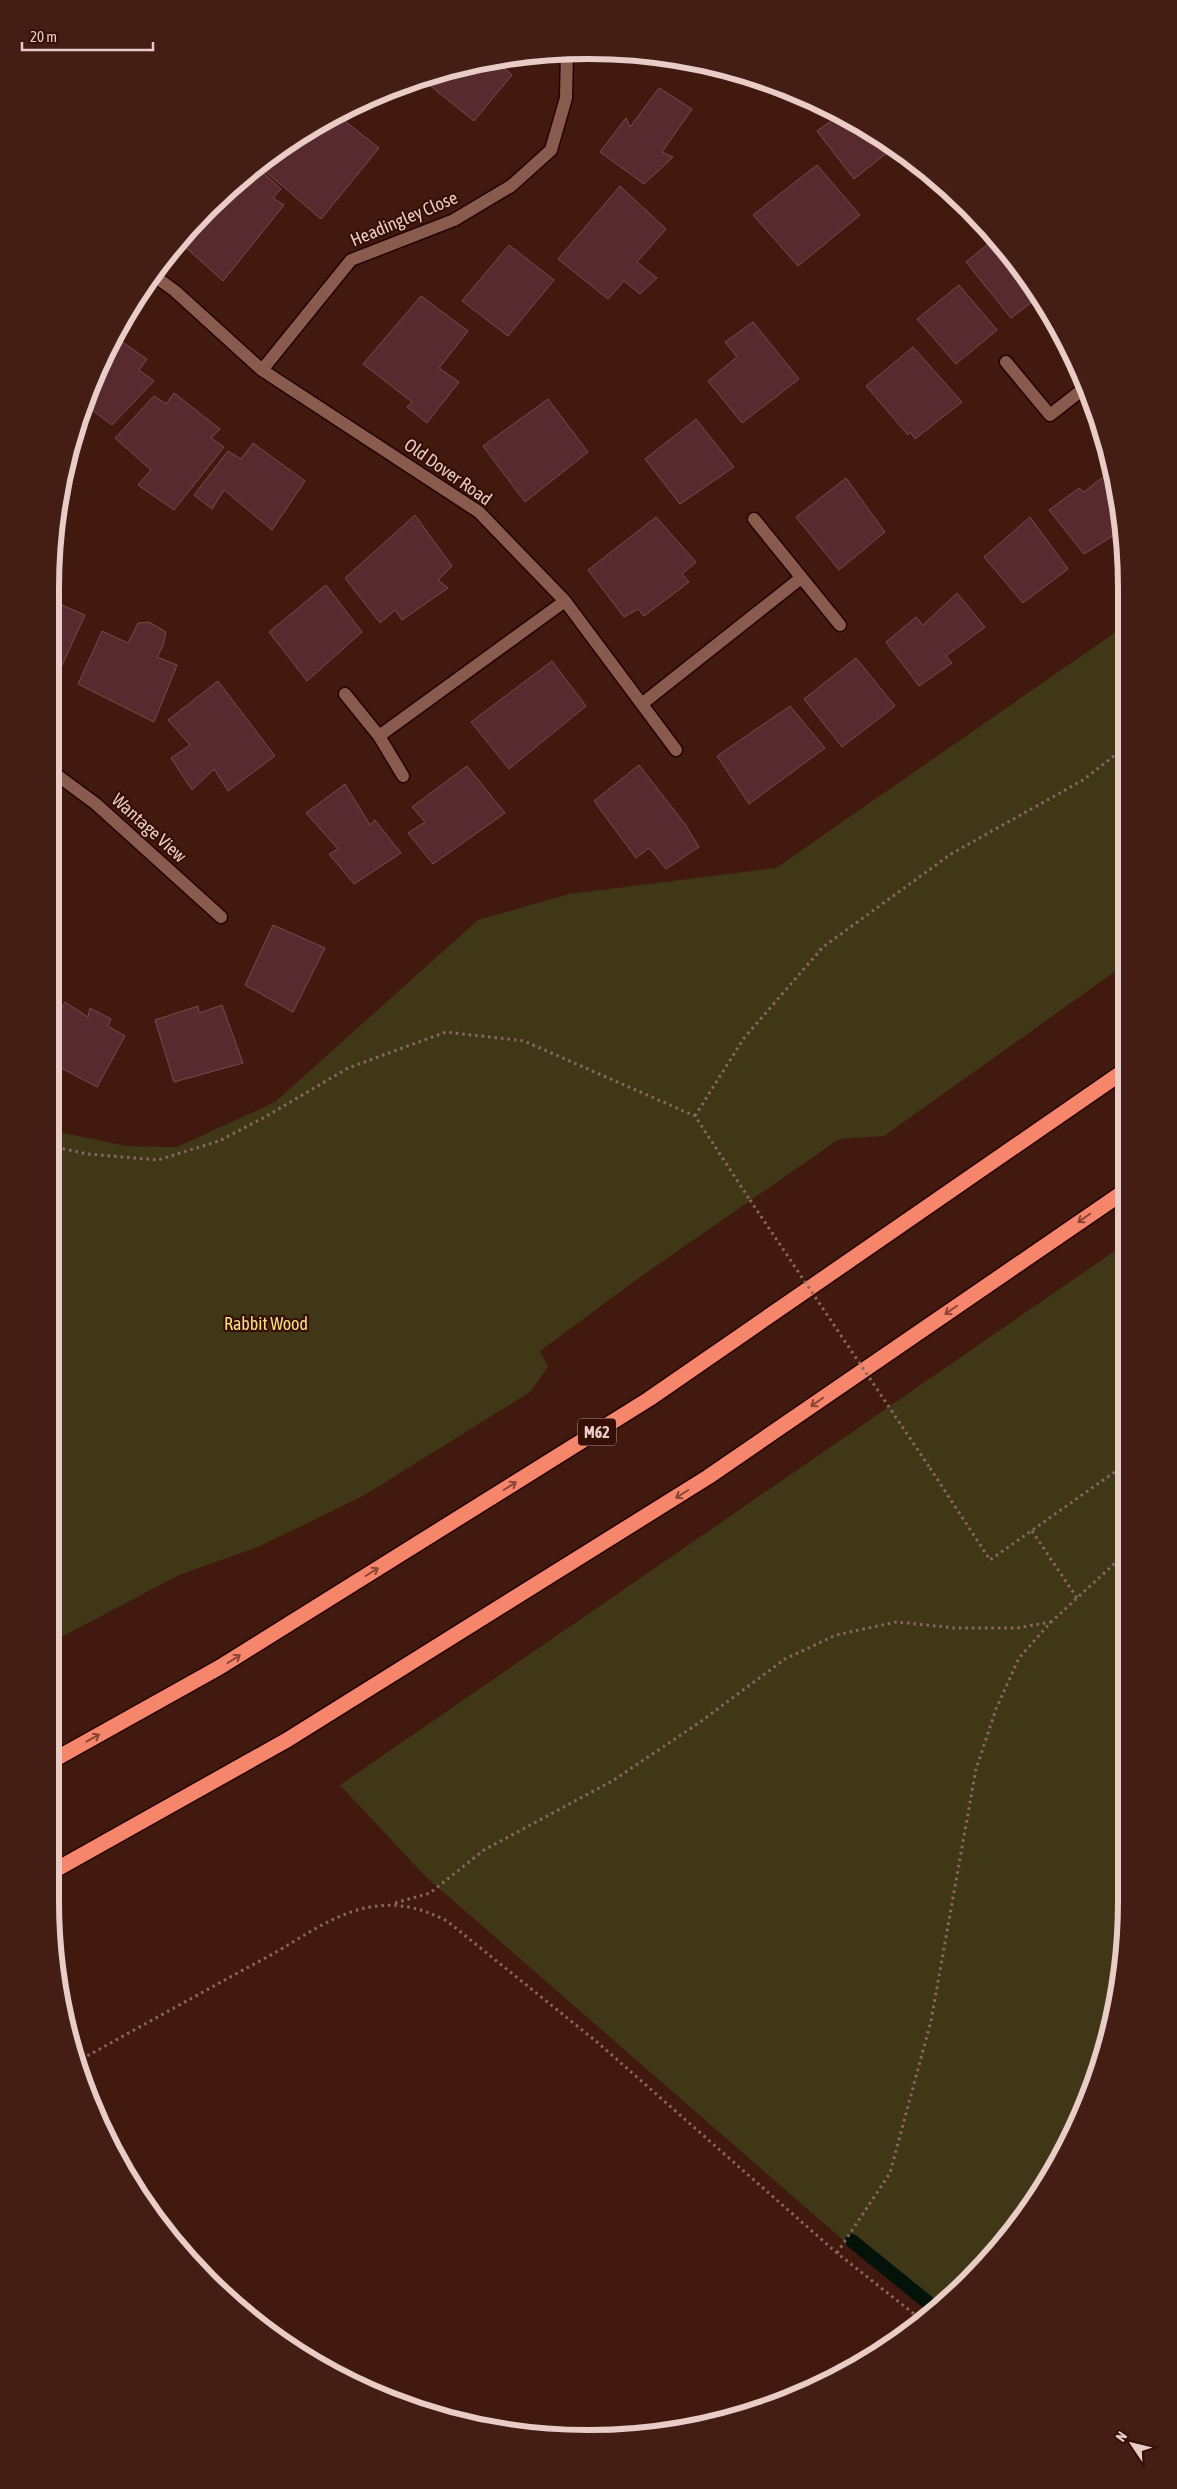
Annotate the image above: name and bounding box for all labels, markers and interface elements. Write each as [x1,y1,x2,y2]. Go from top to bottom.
scale bar [22,20,154,52]
text: 20 m [30,28,57,45]
street label: Headingley Close [347,187,461,251]
street label: Old Dover Road [400,434,496,509]
street label: Wantage View [108,789,191,867]
one-way arrow [1078,1213,1092,1223]
one-way arrow [944,1305,958,1315]
park label: Rabbit Wood [224,1313,308,1334]
one-way arrow [810,1397,824,1408]
road number: M62 [578,1418,616,1445]
one-way arrow [502,1481,516,1491]
one-way arrow [676,1489,690,1499]
one-way arrow [365,1567,379,1578]
one-way arrow [227,1653,241,1663]
one-way arrow [85,1733,99,1743]
north arrow [1107,2419,1157,2469]
text: N [1112,2429,1130,2445]

